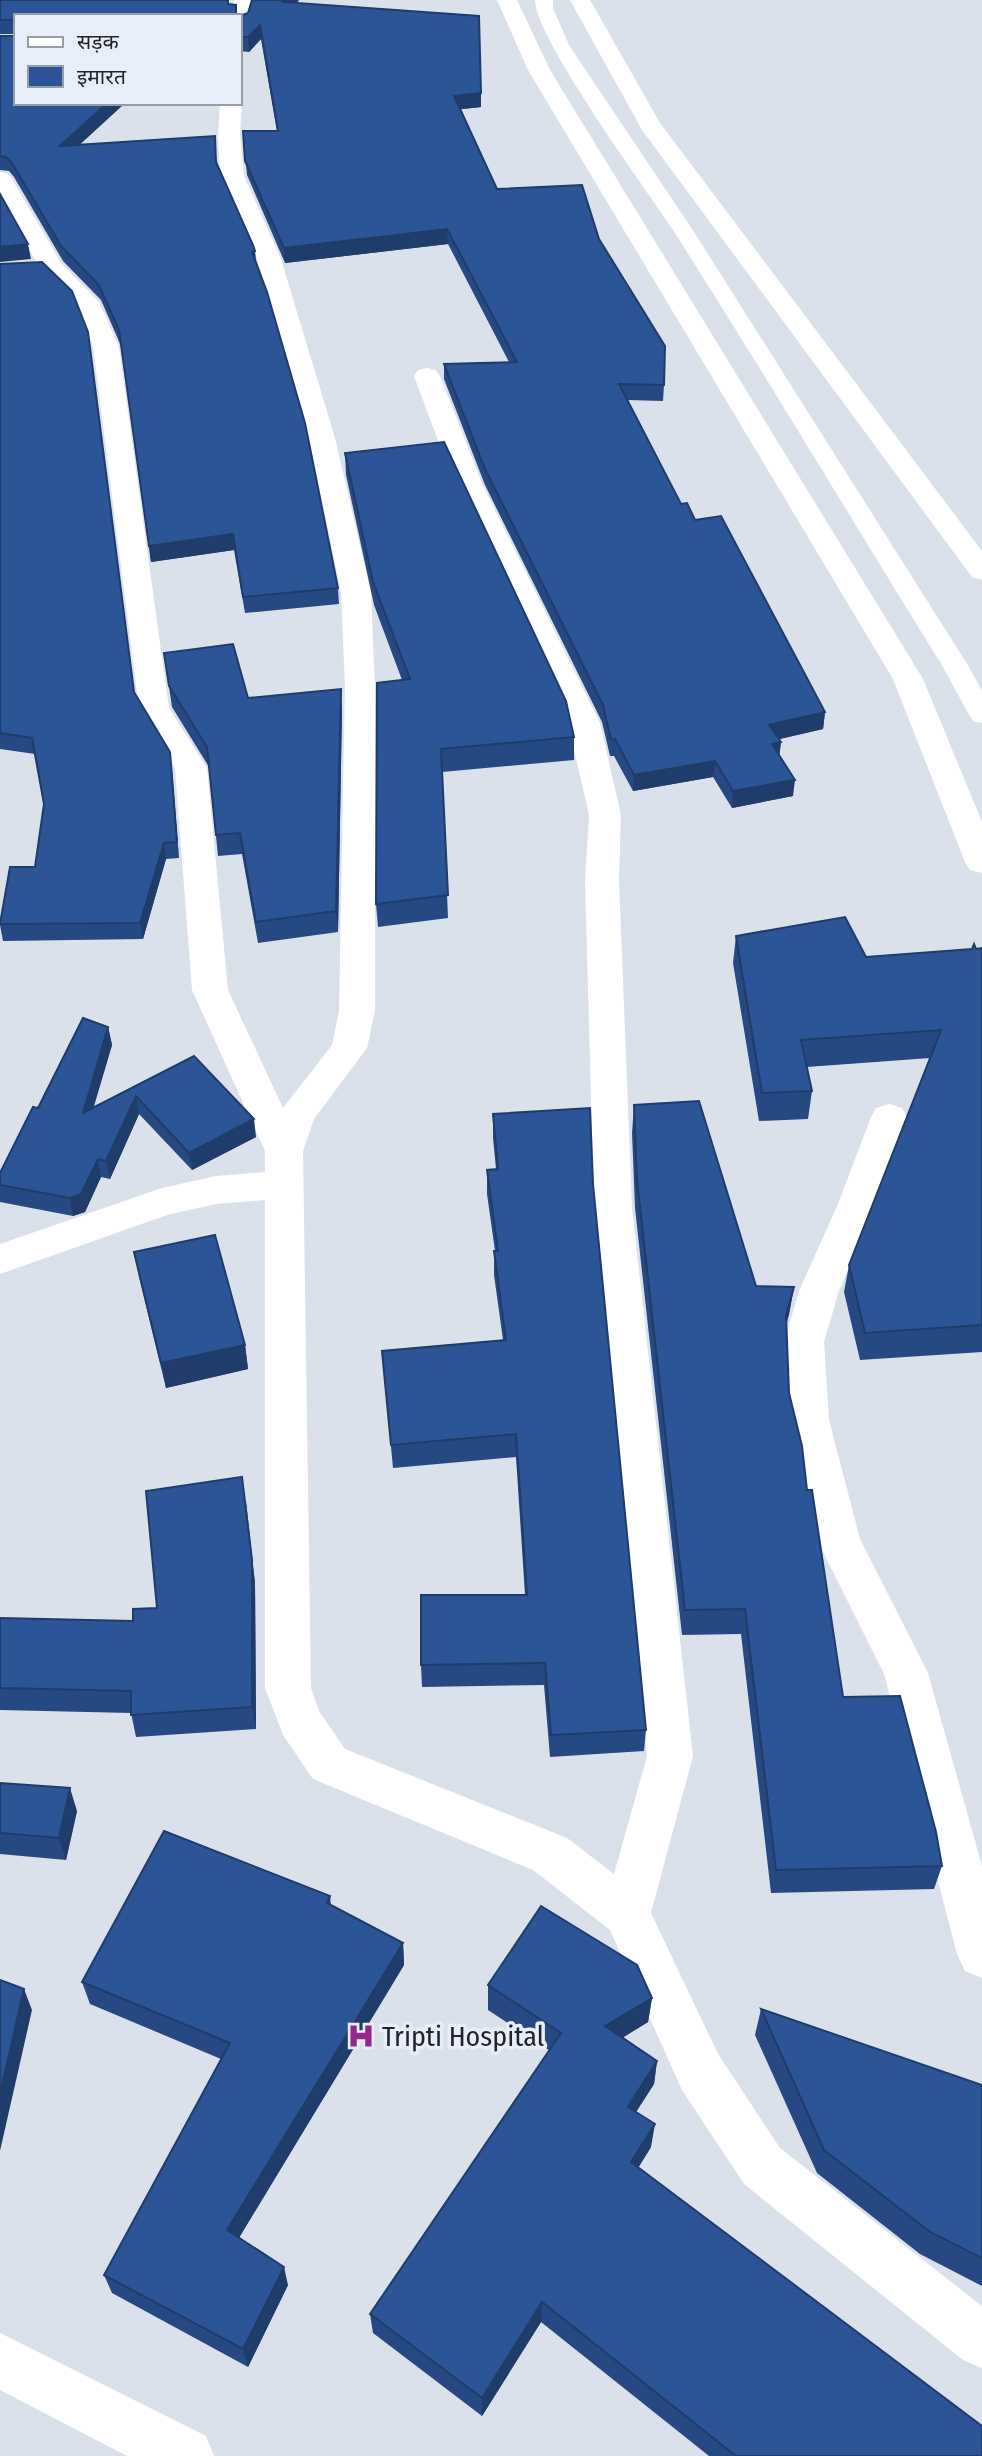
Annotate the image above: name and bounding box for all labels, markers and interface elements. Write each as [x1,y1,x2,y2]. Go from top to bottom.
legend [14,14,242,105]
text: सड़क [77,29,119,55]
text: इमारत [77,64,127,90]
place label: Tripti Hospital [382,2020,544,2053]
hospital icon: Tripti Hospital [346,2021,376,2051]

